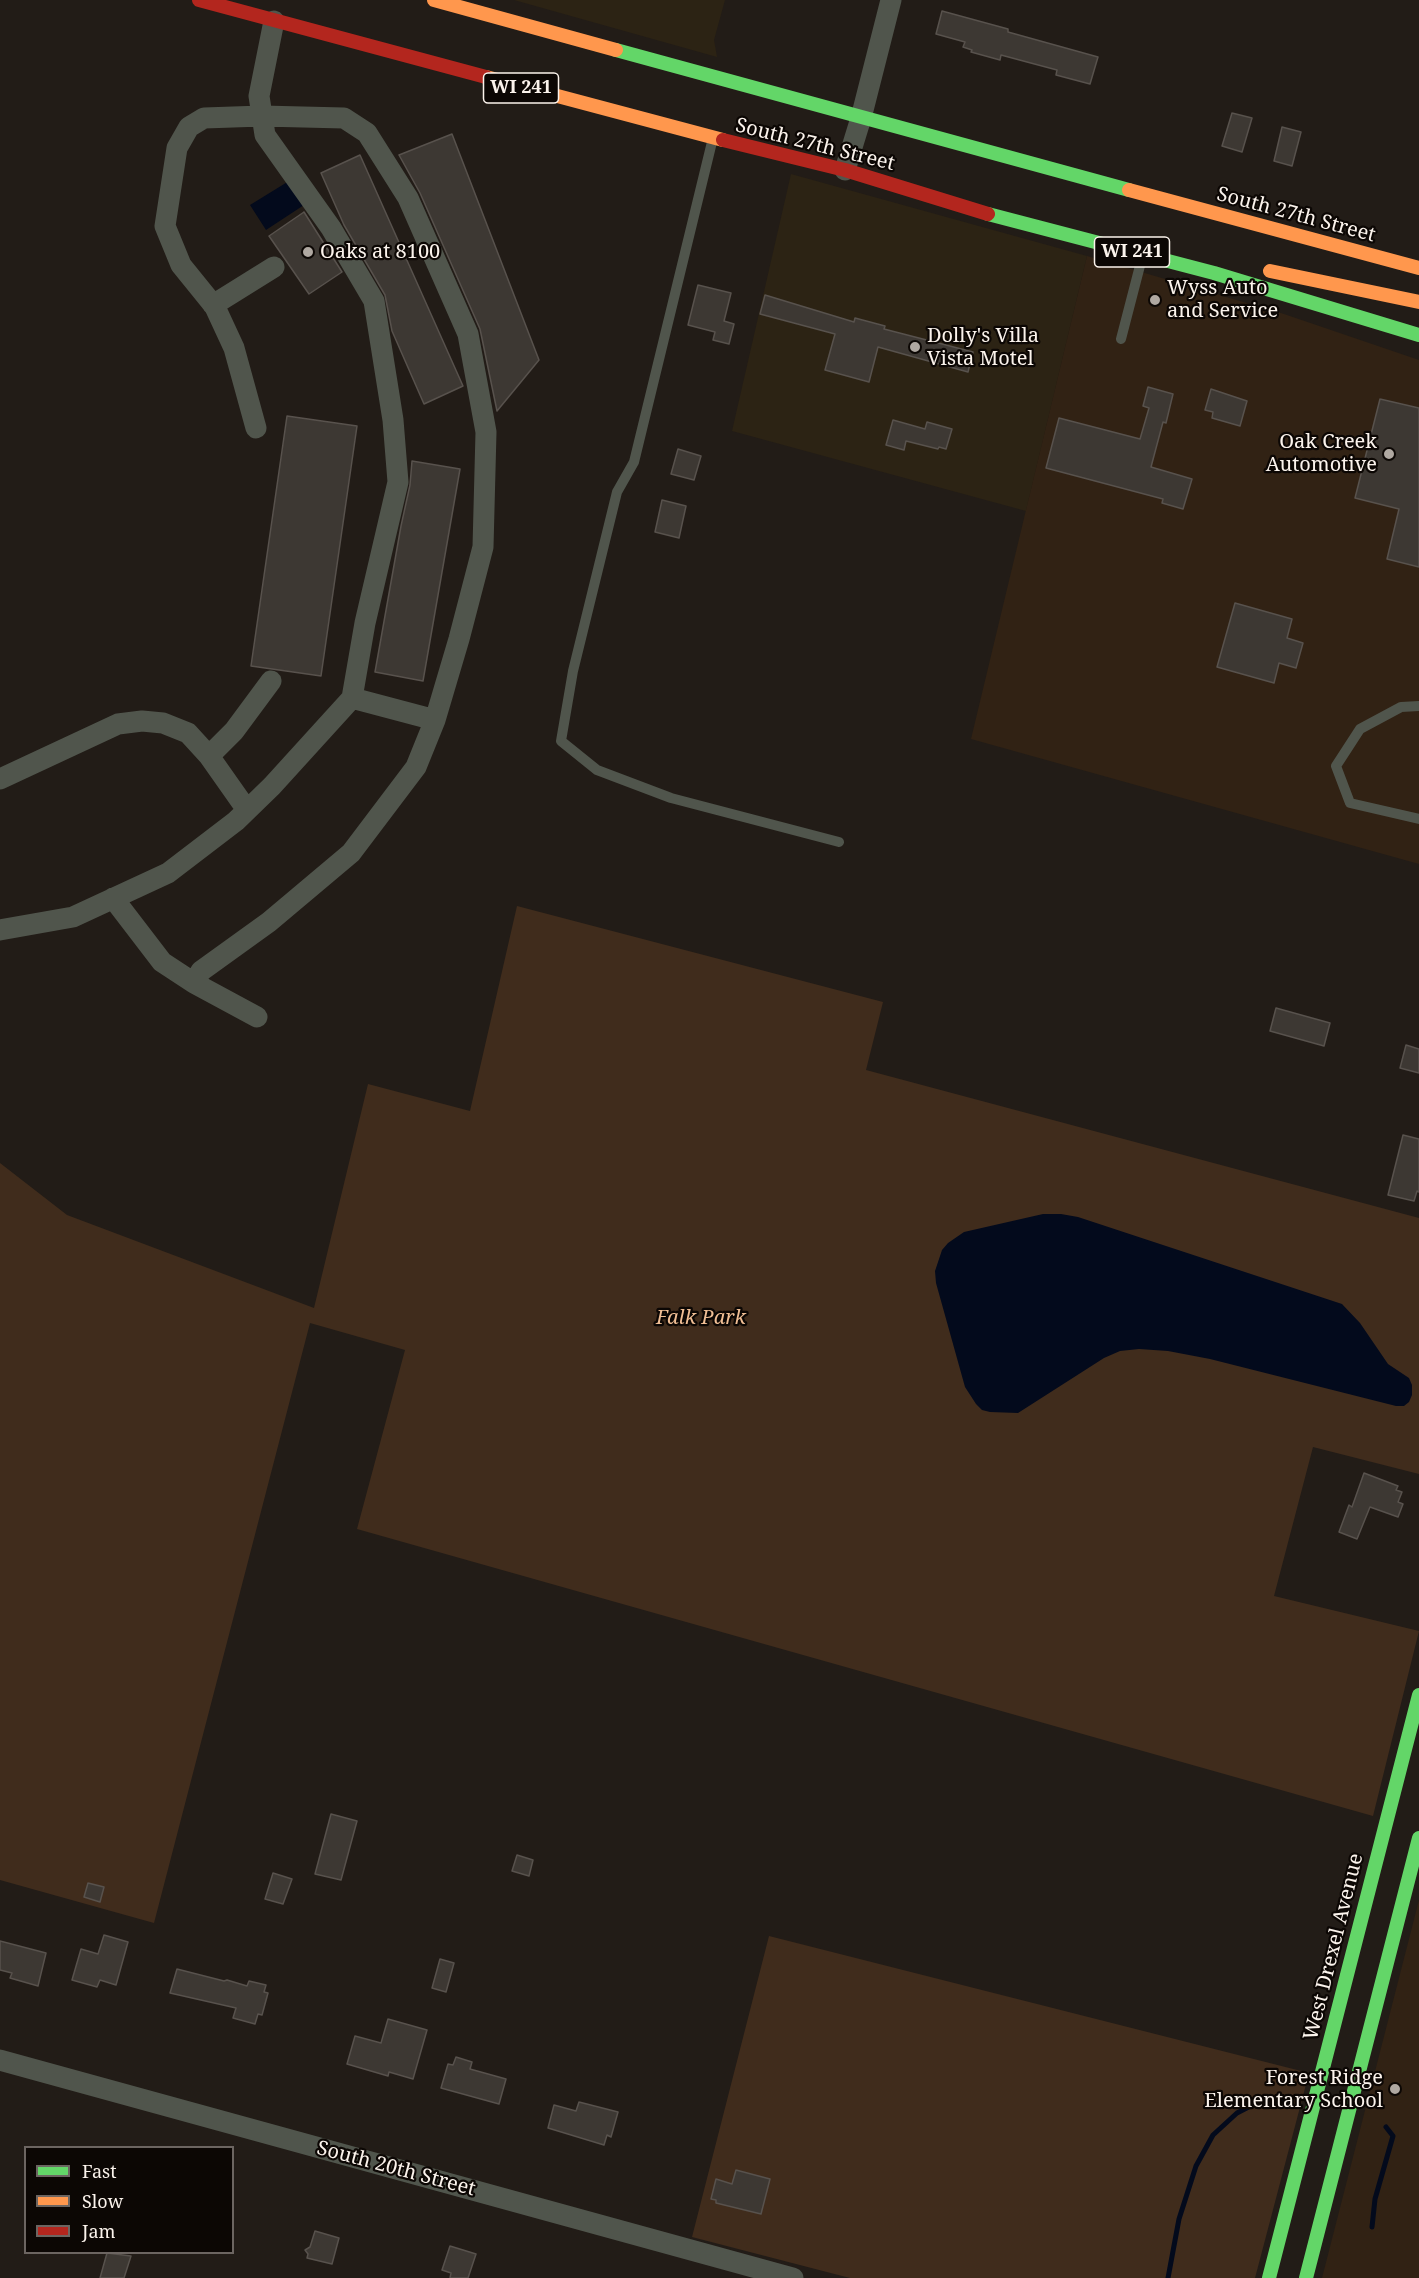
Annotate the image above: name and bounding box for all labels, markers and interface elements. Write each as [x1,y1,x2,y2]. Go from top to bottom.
road number: WI 241 [484,73,558,103]
street label: South 27th Street [733,114,897,176]
street label: South 27th Street [1214,182,1378,248]
road number: WI 241 [1094,237,1170,267]
place label: Oaks at 8100 [320,240,440,264]
marker: Oaks at 8100 [301,245,315,259]
place label: Wyss Auto and Service [1167,276,1278,323]
marker: Wyss Auto and Service [1148,293,1162,307]
place label: Dolly's Villa Vista Motel [927,324,1039,371]
marker: Dolly's Villa Vista Motel [908,340,922,354]
place label: Oak Creek Automotive [1266,430,1377,477]
marker: Oak Creek Automotive [1382,447,1396,461]
park label: Falk Park [656,1306,746,1330]
street label: West Drexel Avenue [1299,1851,1369,2043]
place label: Forest Ridge Elementary School [1204,2066,1383,2113]
marker: Forest Ridge Elementary School [1388,2082,1402,2096]
street label: South 20th Street [314,2136,478,2202]
legend [24,2146,234,2254]
text: Fast [82,2159,117,2183]
text: Slow [82,2189,123,2213]
text: Jam [82,2219,116,2243]

